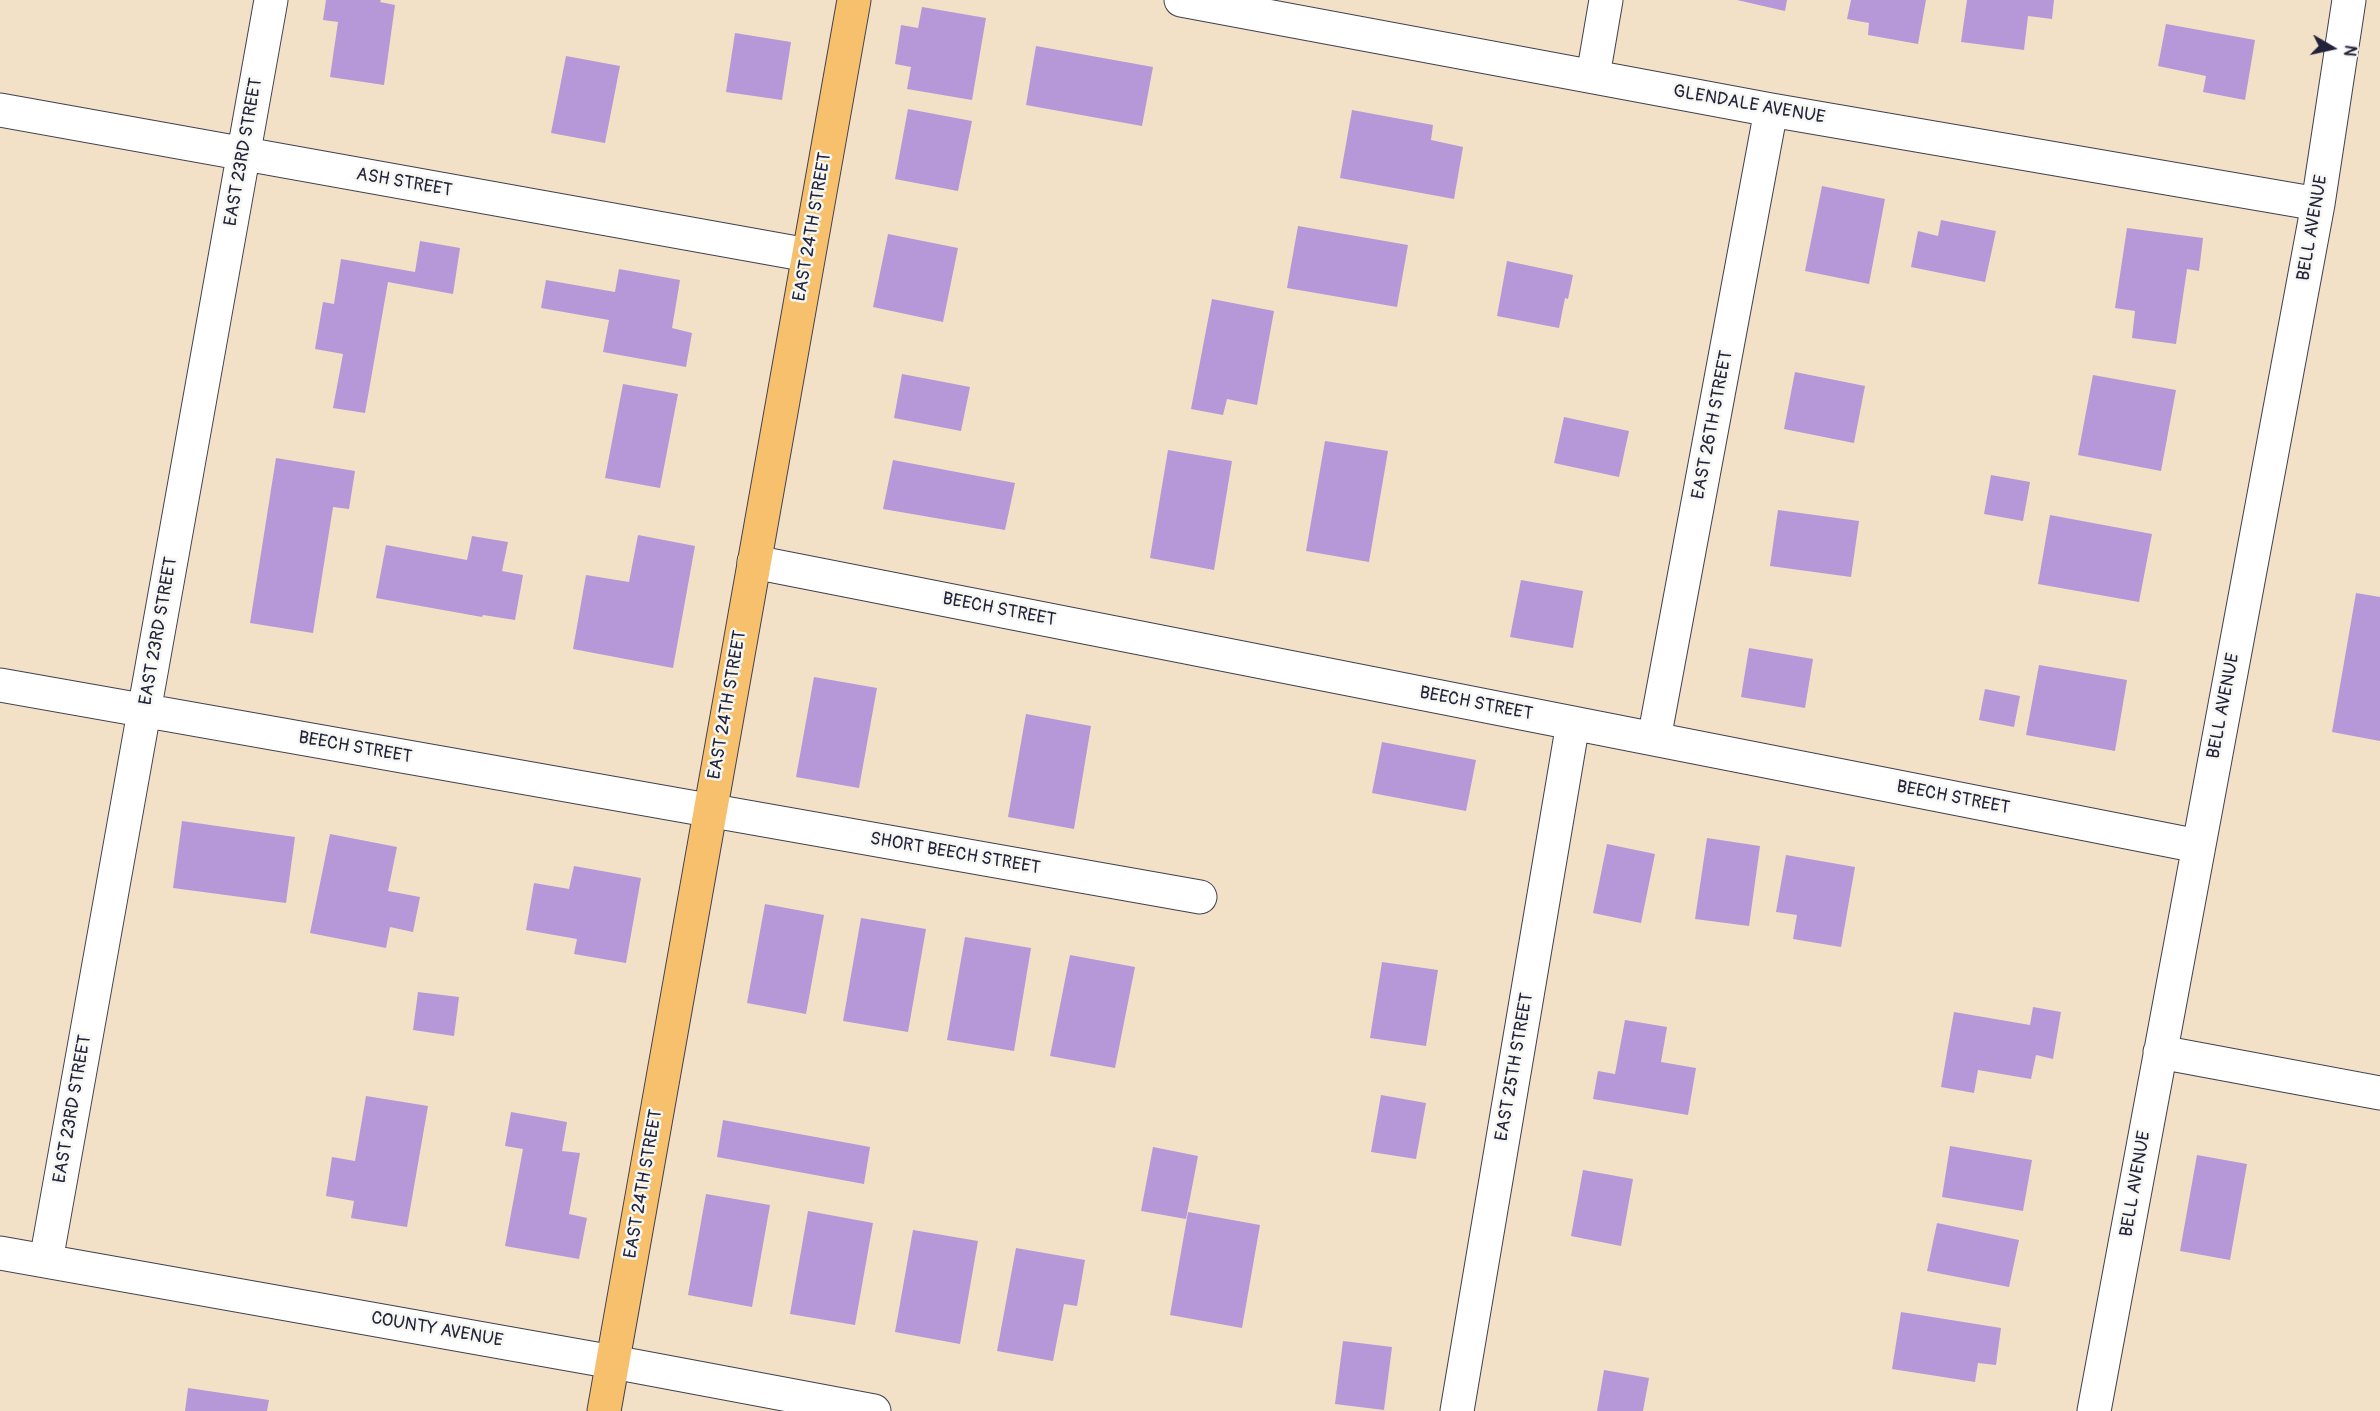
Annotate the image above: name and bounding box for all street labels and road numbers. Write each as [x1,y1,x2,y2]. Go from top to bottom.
street label: EAST 23RD STREET [220,76,268,228]
street label: GLENDALE AVENUE [1671,81,1827,129]
street label: EAST 24TH STREET [789,151,837,303]
street label: ASH STREET [354,164,454,202]
street label: BELL AVENUE [2293,173,2333,283]
street label: EAST 26TH STREET [1688,349,1738,501]
street label: EAST 23RD STREET [135,555,183,707]
street label: BEECH STREET [941,588,1057,632]
street label: EAST 24TH STREET [704,629,752,781]
street label: BELL AVENUE [2203,651,2245,761]
street label: BEECH STREET [1418,682,1534,726]
street label: BEECH STREET [297,727,413,769]
street label: BEECH STREET [1895,776,2011,820]
street label: SHORT BEECH STREET [868,828,1042,880]
street label: EAST 25TH STREET [1491,991,1539,1143]
street label: EAST 23RD STREET [49,1033,97,1185]
street label: EAST 24TH STREET [620,1108,668,1260]
street label: BELL AVENUE [2116,1129,2156,1239]
street label: COUNTY AVENUE [369,1308,505,1352]

